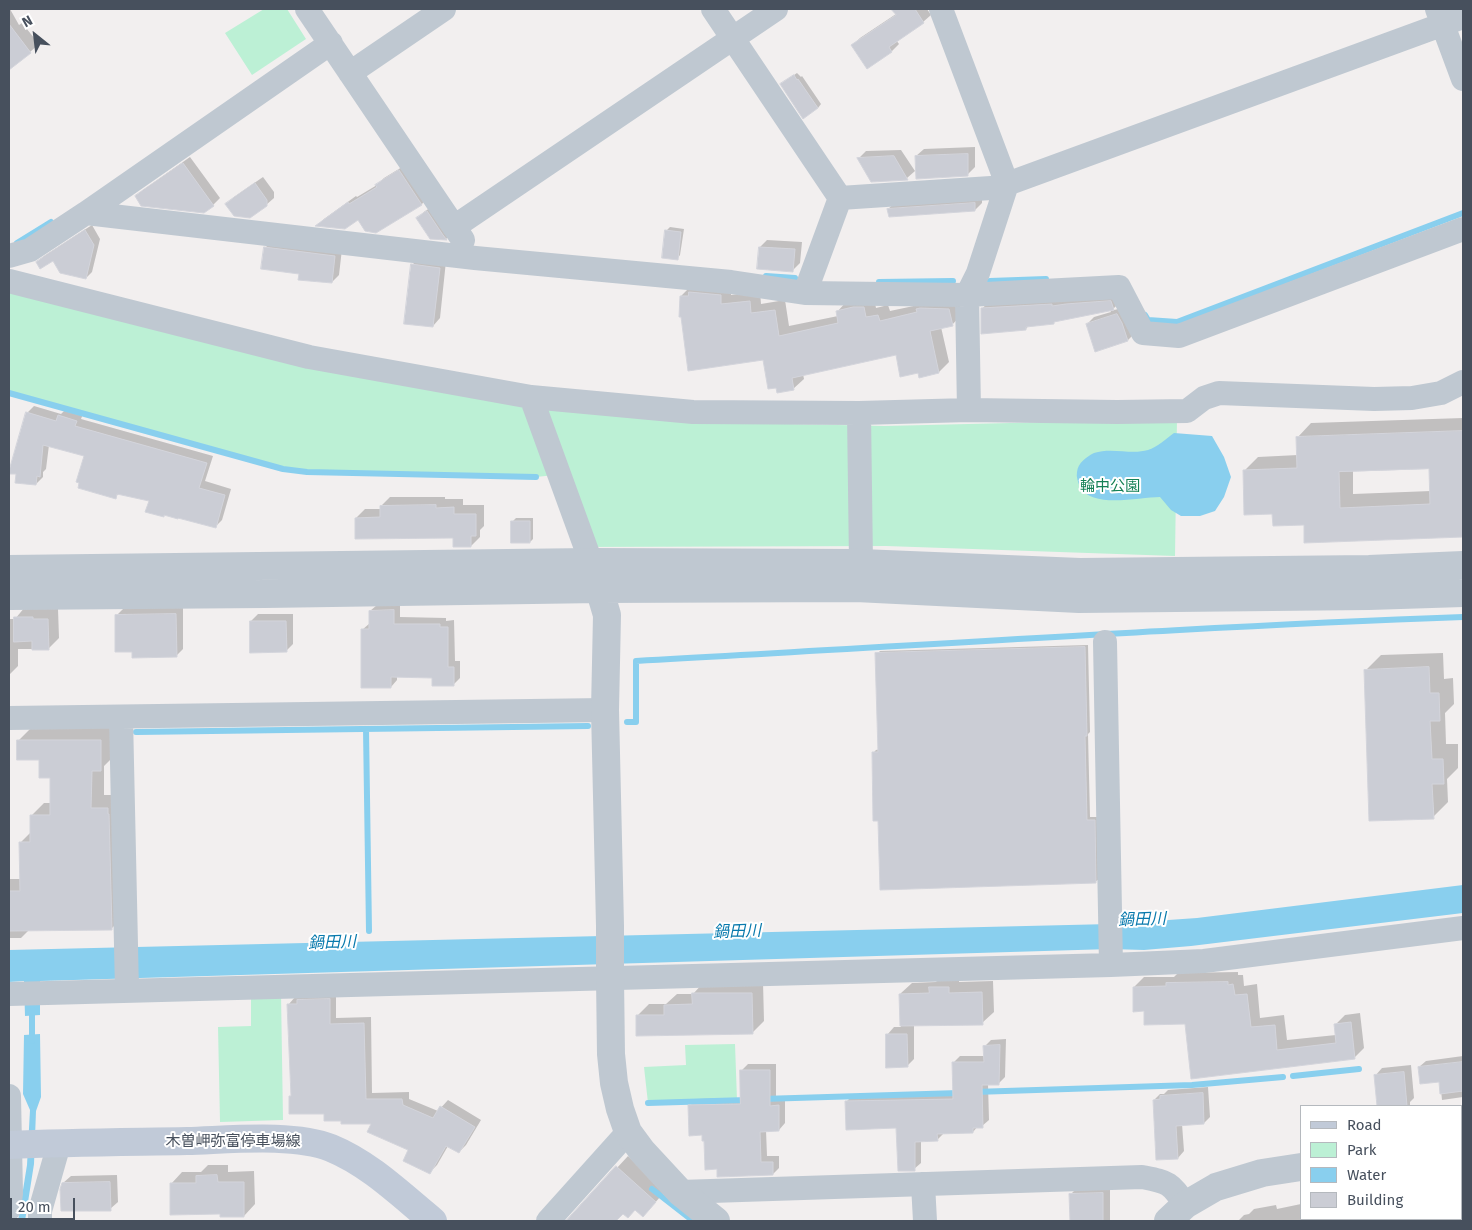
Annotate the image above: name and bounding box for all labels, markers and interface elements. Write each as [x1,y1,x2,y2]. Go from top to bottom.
north arrow [10,10,60,60]
text: N [19,12,36,31]
park label: 輪中公園 [1080,478,1140,496]
water label: 鍋田川 [1118,910,1166,930]
water label: 鍋田川 [713,922,761,942]
water label: 鍋田川 [308,933,356,953]
legend [1300,1105,1462,1220]
text: Road [1347,1116,1382,1134]
street label: 木曽岬弥富停車場線 [166,1133,300,1151]
text: Park [1347,1141,1377,1159]
text: Water [1347,1166,1386,1184]
scale bar [12,1188,78,1220]
text: Building [1347,1191,1403,1209]
text: 20 m [18,1198,51,1216]

